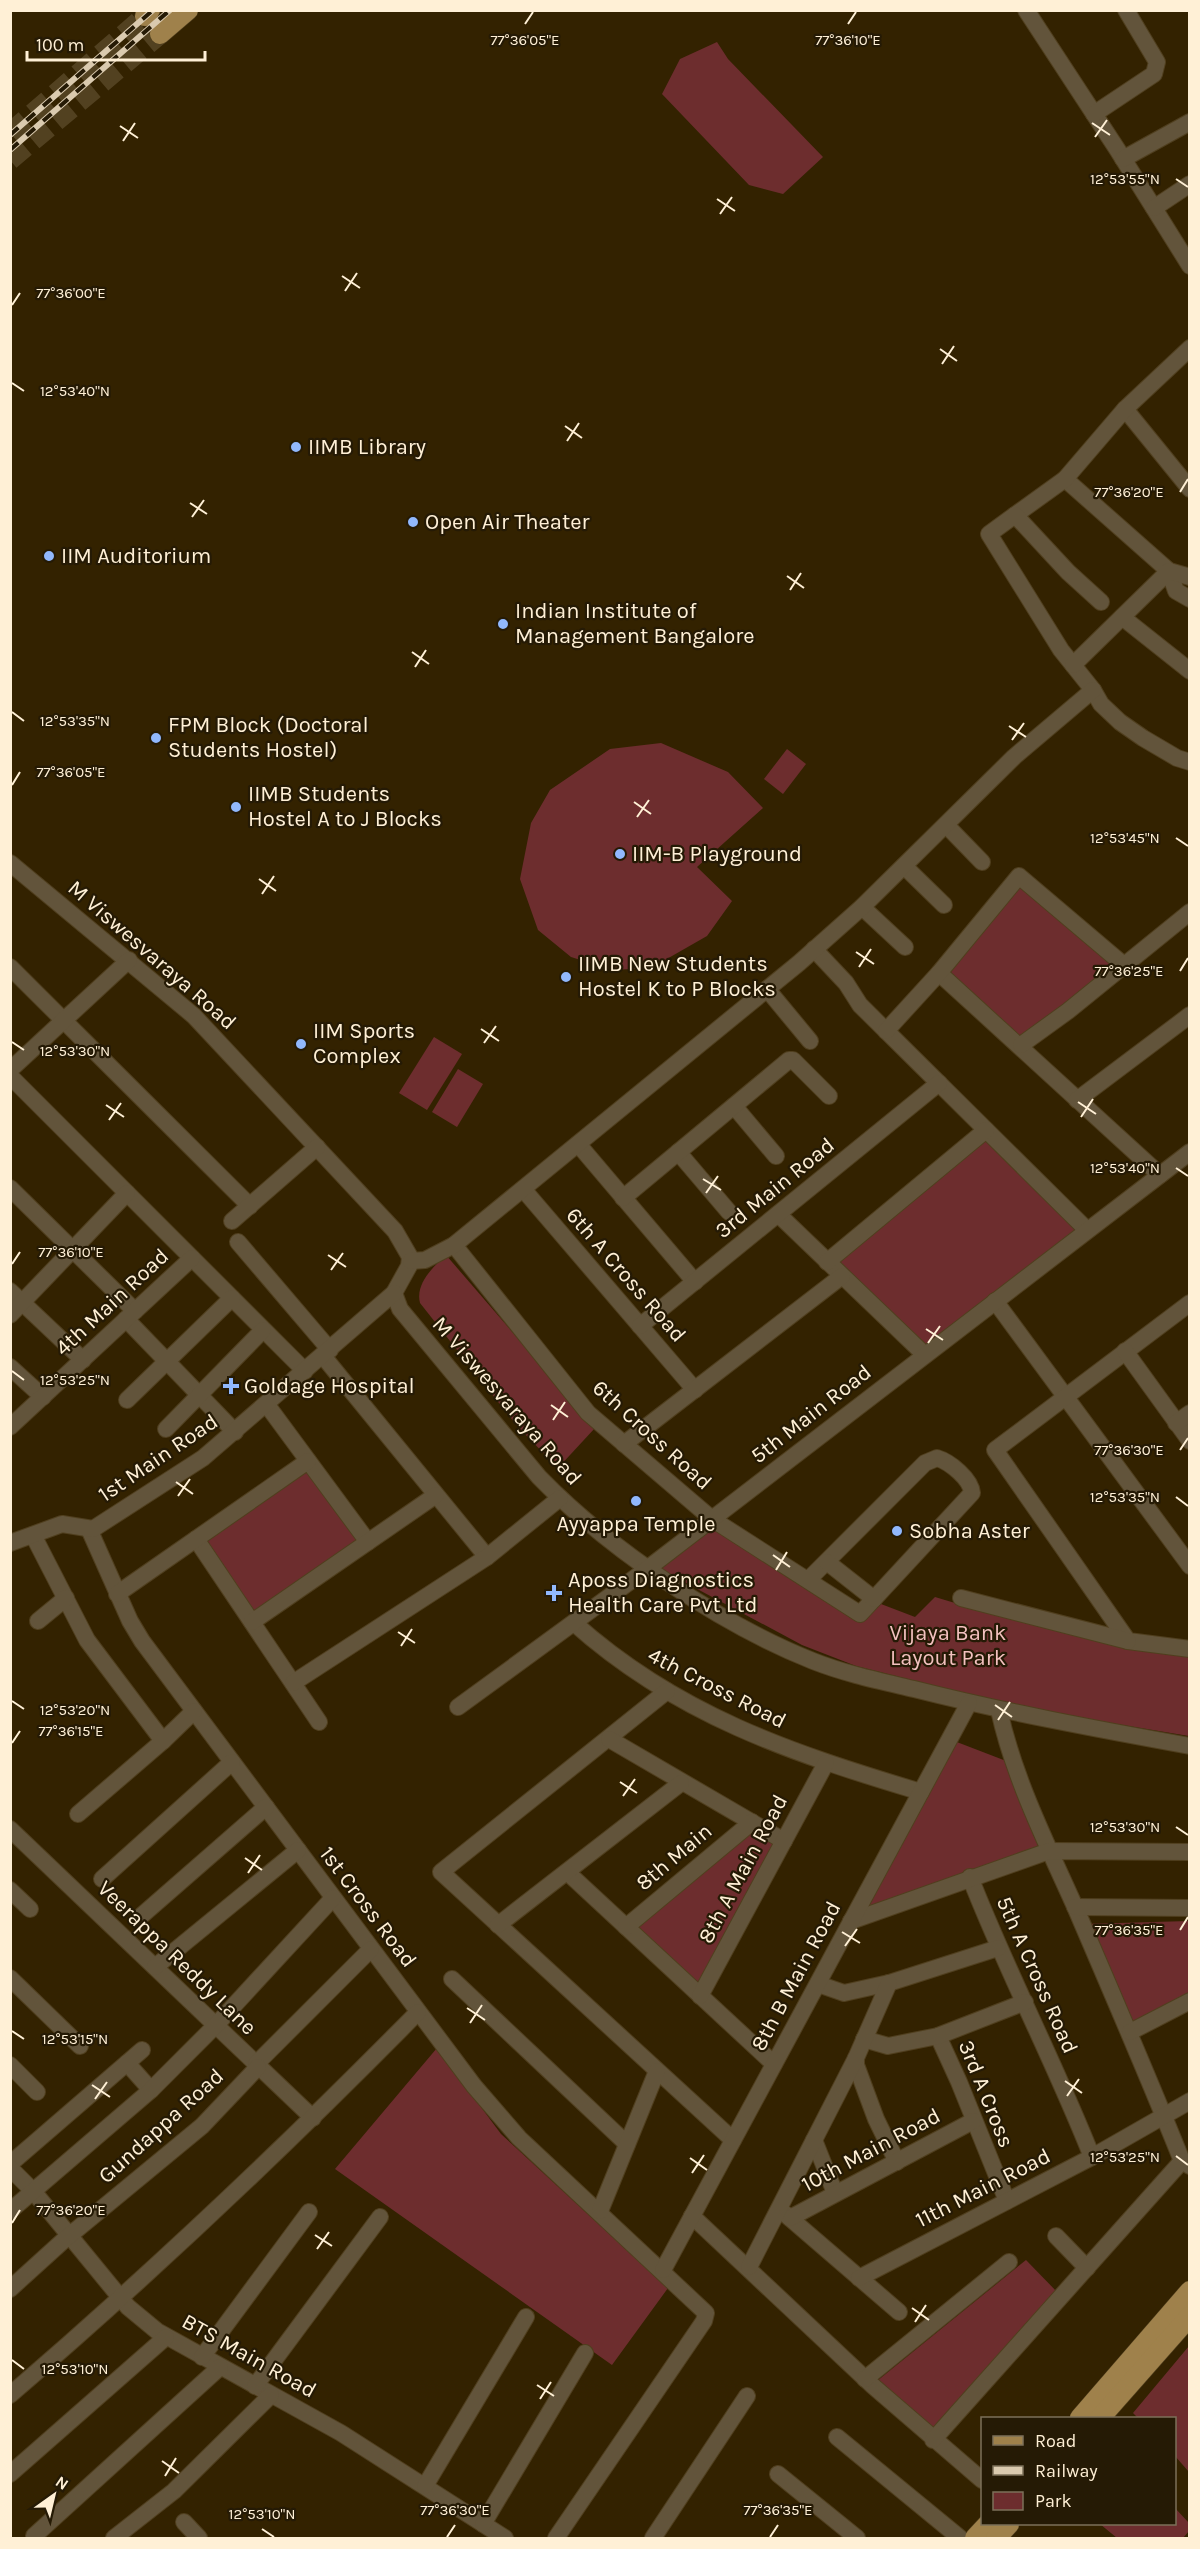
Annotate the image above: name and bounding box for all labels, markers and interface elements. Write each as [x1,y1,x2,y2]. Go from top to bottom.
scale bar [27,24,206,62]
text: 77°36'05"E [490,31,560,49]
text: 77°36'10"E [815,31,881,49]
text: 100 m [36,34,84,56]
text: 12°53'55"N [1090,170,1160,188]
text: 77°36'00"E [36,284,106,302]
text: 12°53'40"N [40,382,110,400]
place label: IIMB Library [308,434,426,460]
marker: IIMB Library [289,440,303,454]
text: 77°36'20"E [1094,483,1164,501]
place label: Open Air Theater [425,509,589,535]
marker: Open Air Theater [406,515,420,529]
place label: IIM Auditorium [61,543,211,569]
marker: IIM Auditorium [42,549,56,563]
place label: Indian Institute of Management Bangalore [515,598,755,649]
marker: Indian Institute of Management Bangalore [496,617,510,631]
text: 12°53'35"N [40,712,110,730]
place label: FPM Block (Doctoral Students Hostel) [168,712,369,763]
marker: FPM Block (Doctoral Students Hostel) [149,731,163,745]
text: 77°36'05"E [36,763,106,781]
place label: IIMB Students Hostel A to J Blocks [248,781,442,832]
marker: IIMB Students Hostel A to J Blocks [229,800,243,814]
text: 12°53'45"N [1090,829,1160,847]
place label: IIM-B Playground [632,841,802,867]
marker: IIM-B Playground [613,847,627,861]
street label: M Viswesvaraya Road [62,875,242,1035]
place label: IIMB New Students Hostel K to P Blocks [578,951,776,1002]
text: 77°36'25"E [1095,962,1163,980]
marker: IIMB New Students Hostel K to P Blocks [559,970,573,984]
place label: IIM Sports Complex [313,1018,415,1069]
marker: IIM Sports Complex [294,1037,308,1051]
text: 12°53'30"N [40,1042,110,1060]
street label: 3rd Main Road [710,1132,840,1244]
text: 12°53'40"N [1090,1159,1160,1177]
street label: 6th A Cross Road [561,1202,691,1348]
text: 77°36'10"E [38,1243,104,1261]
street label: 4th Main Road [50,1243,174,1361]
street label: M Viswesvaraya Road [427,1311,587,1491]
street label: 5th Main Road [746,1359,876,1469]
text: 12°53'25"N [40,1371,110,1389]
place label: Goldage Hospital [244,1373,415,1399]
street label: 6th Cross Road [587,1375,717,1495]
marker: Goldage Hospital [222,1377,240,1395]
street label: 1st Main Road [93,1408,223,1508]
text: 77°36'30"E [1094,1441,1164,1459]
text: 12°53'35"N [1090,1488,1160,1506]
marker: Ayyappa Temple [629,1494,643,1508]
place label: Ayyappa Temple [556,1511,716,1537]
place label: Sobha Aster [909,1518,1030,1544]
marker: Sobha Aster [890,1524,904,1538]
place label: Aposs Diagnostics Health Care Pvt Ltd [568,1567,757,1618]
marker: Aposs Diagnostics Health Care Pvt Ltd [545,1584,563,1602]
park label: Vijaya Bank Layout Park [890,1620,1006,1671]
street label: 4th Cross Road [644,1642,790,1734]
text: 12°53'20"N [40,1701,110,1719]
text: 77°36'15"E [38,1722,104,1740]
street label: 8th A Main Road [693,1790,793,1948]
street label: 8th Main [631,1818,717,1896]
text: 12°53'30"N [1090,1818,1160,1836]
street label: 1st Cross Road [314,1841,422,1973]
street label: Veerappa Reddy Lane [92,1875,262,2041]
street label: 5th A Cross Road [991,1892,1083,2058]
street label: 8th B Main Road [746,1897,846,2055]
text: 77°36'35"E [1095,1921,1164,1939]
text: 12°53'15"N [42,2030,108,2048]
street label: 3rd A Cross [953,2036,1019,2152]
street label: Gundappa Road [93,2063,229,2189]
street label: 10th Main Road [797,2102,945,2198]
street label: 11th Main Road [911,2143,1055,2233]
text: 12°53'25"N [1090,2148,1160,2166]
text: 77°36'20"E [36,2201,106,2219]
street label: BTS Main Road [177,2308,321,2404]
text: 12°53'10"N [42,2360,108,2378]
legend [981,2417,1176,2525]
text: Road [1035,2430,1076,2452]
text: Railway [1035,2460,1098,2482]
north arrow [24,2465,84,2525]
text: N [52,2472,72,2494]
text: Park [1035,2490,1072,2512]
text: 77°36'30"E [420,2501,490,2519]
text: 77°36'35"E [744,2501,813,2519]
text: 12°53'10"N [229,2505,295,2523]

